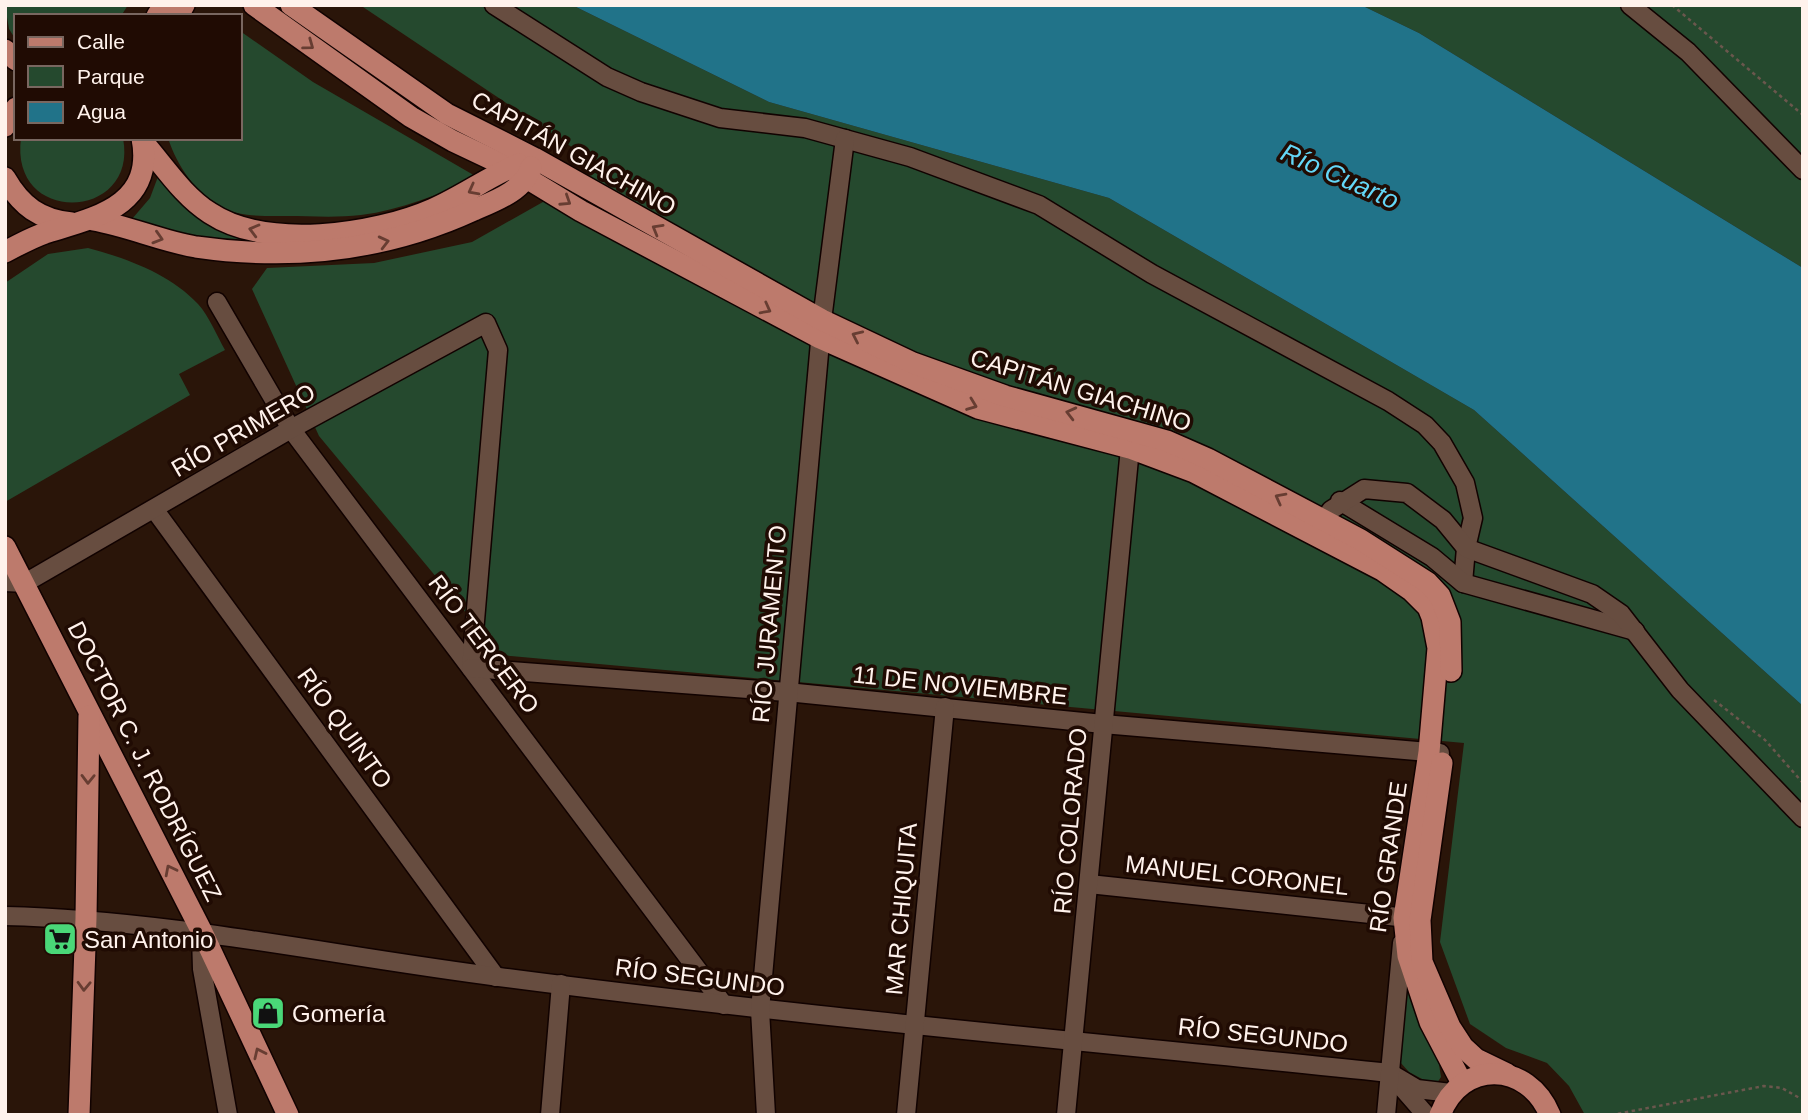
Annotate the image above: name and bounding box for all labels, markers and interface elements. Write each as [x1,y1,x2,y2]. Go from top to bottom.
legend [14,14,242,140]
text: Calle [77,30,125,53]
one-way arrow [301,37,314,49]
text: Parque [77,65,145,88]
street label: CAPITÁN GIACHINO [467,86,681,220]
text: Agua [77,100,126,123]
water label: Río Cuarto [1276,137,1404,215]
one-way arrow [468,181,481,195]
one-way arrow [558,193,571,206]
one-way arrow [248,224,260,238]
one-way arrow [651,224,664,237]
one-way arrow [152,229,164,244]
one-way arrow [377,236,389,250]
one-way arrow [759,301,771,314]
one-way arrow [852,330,864,344]
street label: CAPITÁN GIACHINO [967,344,1195,436]
street label: RÍO PRIMERO [166,378,320,482]
one-way arrow [966,397,978,411]
one-way arrow [1065,407,1077,421]
one-way arrow [1275,493,1287,507]
street label: RÍO JURAMENTO [747,524,791,724]
street label: RÍO TERCERO [423,569,545,719]
street label: DOCTOR C. J. RODRÍGUEZ [63,617,227,905]
street label: 11 DE NOVIEMBRE [851,660,1069,710]
street label: RÍO QUINTO [292,663,398,793]
street label: RÍO COLORADO [1048,727,1092,915]
one-way arrow [80,774,96,784]
street label: RÍO GRANDE [1364,780,1412,934]
street label: MAR CHIQUITA [880,822,922,996]
street label: MANUEL CORONEL [1124,850,1350,900]
one-way arrow [165,865,179,877]
supermarket icon: San Antonio [41,920,79,958]
place label: San Antonio [84,926,213,953]
street label: RÍO SEGUNDO [614,953,786,1001]
one-way arrow [76,981,91,992]
shop icon: Gomería [249,994,287,1032]
place label: Gomería [292,1000,386,1027]
street label: RÍO SEGUNDO [1177,1013,1349,1057]
one-way arrow [253,1048,267,1060]

